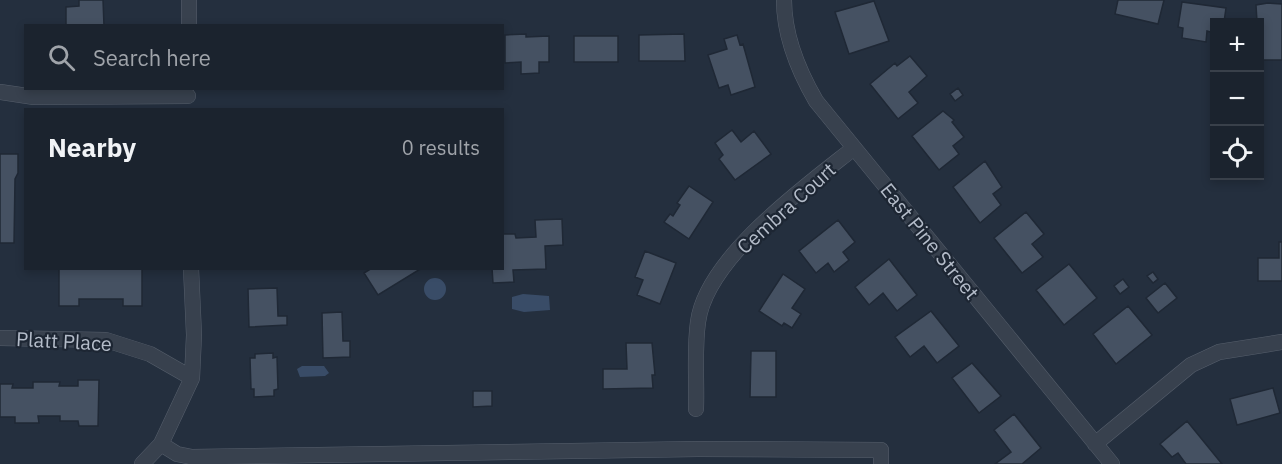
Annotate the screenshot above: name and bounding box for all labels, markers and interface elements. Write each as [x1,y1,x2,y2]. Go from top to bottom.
map controls [1210,18,1264,180]
button: + [1210,18,1264,72]
search box [24,24,504,90]
icon: search [45,41,78,74]
text: Search here [93,43,211,72]
button: − [1210,72,1264,126]
button: locate [1210,126,1264,180]
text: Nearby [48,130,136,164]
text: 0 results [402,134,480,161]
street label: Cembra Court [731,156,841,260]
street label: East Pine Street [875,177,985,305]
street label: Platt Place [15,325,113,357]

